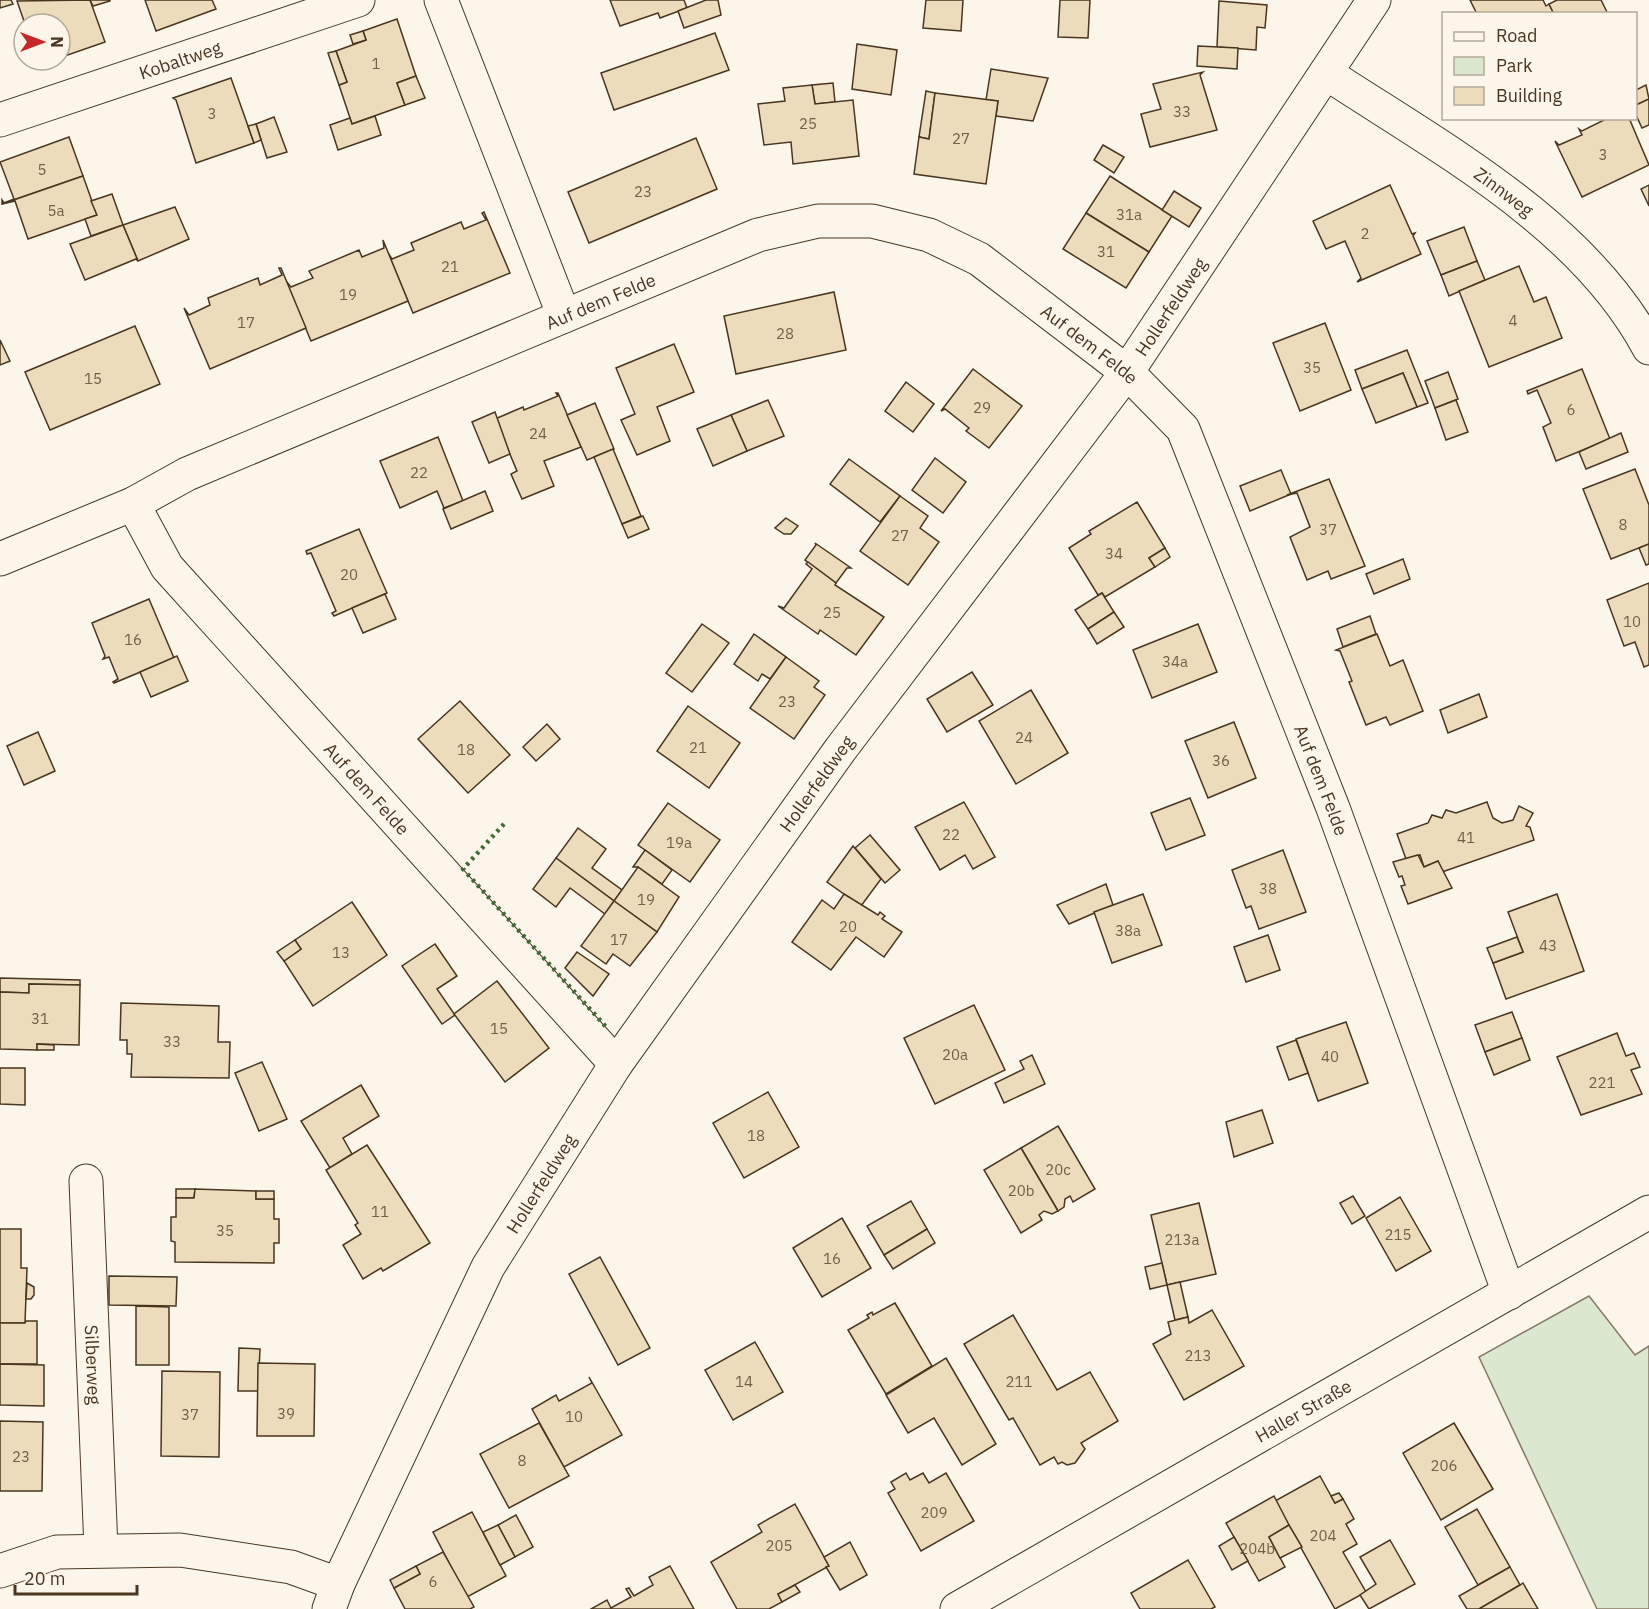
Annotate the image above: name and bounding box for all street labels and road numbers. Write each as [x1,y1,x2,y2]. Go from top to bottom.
street label: Kobaltweg [136,35,225,84]
street label: Zinnweg [1470,162,1539,222]
street label: Hollerfeldweg [1129,253,1212,360]
street label: Auf dem Felde [542,268,659,334]
street label: Auf dem Felde [1036,299,1144,389]
street label: Auf dem Felde [1290,721,1353,839]
street label: Hollerfeldweg [774,730,859,836]
street label: Auf dem Felde [319,737,415,840]
street label: Hollerfeldweg [501,1129,581,1238]
street label: Silberweg [80,1324,107,1406]
street label: Haller Straße [1251,1374,1355,1447]

